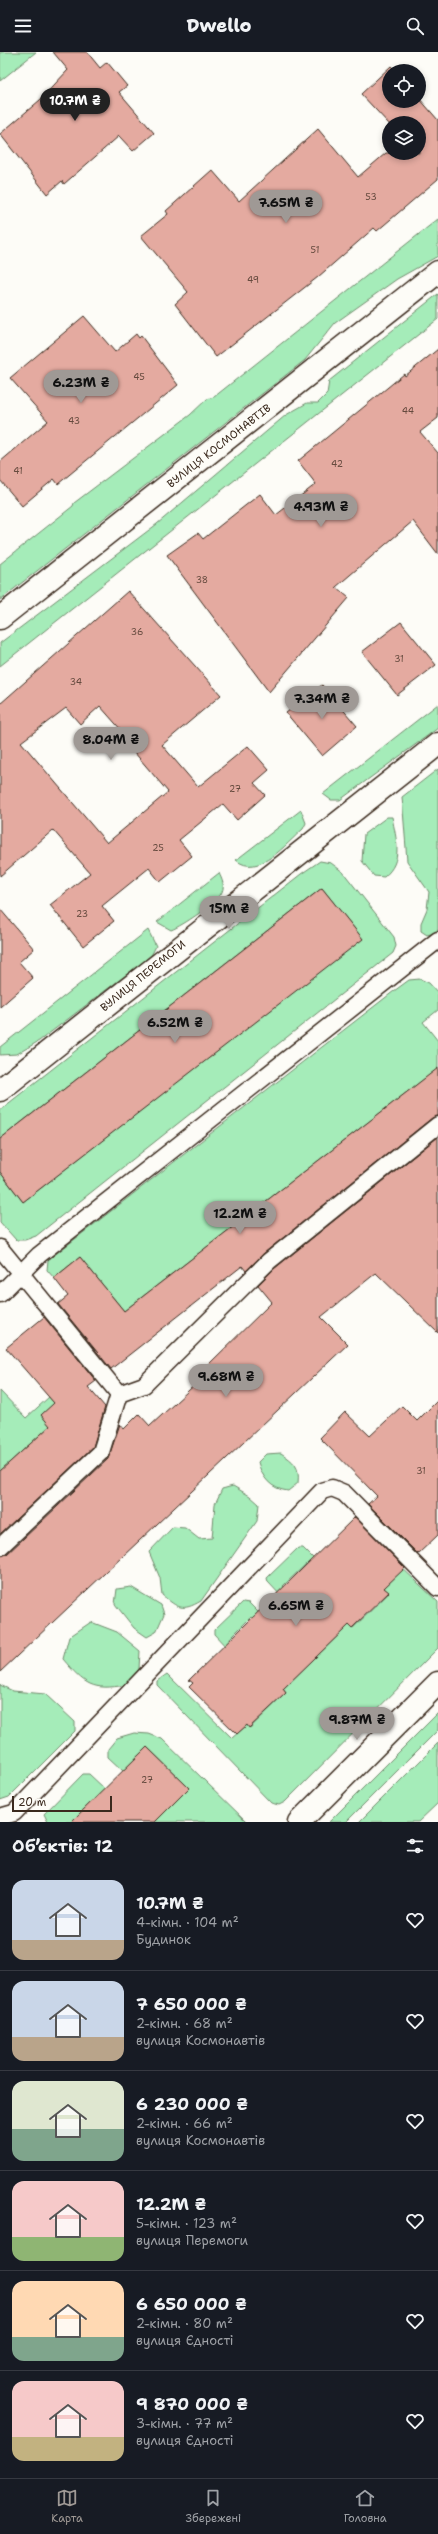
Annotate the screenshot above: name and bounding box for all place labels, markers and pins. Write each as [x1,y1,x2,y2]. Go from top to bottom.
pin: 10.7M ₴ [38,88,112,122]
pin: 7.65M ₴ [249,190,323,224]
pin: 6.23M ₴ [44,370,118,404]
pin: 4.93M ₴ [284,494,358,528]
pin: 7.34M ₴ [285,686,359,720]
pin: 8.04M ₴ [74,727,148,761]
pin: 15M ₴ [201,896,257,930]
pin: 6.52M ₴ [138,1010,212,1044]
pin: 12.2M ₴ [203,1201,277,1235]
pin: 9.68M ₴ [189,1364,263,1398]
pin: 6.65M ₴ [259,1593,333,1627]
pin: 9.87M ₴ [320,1707,394,1741]

